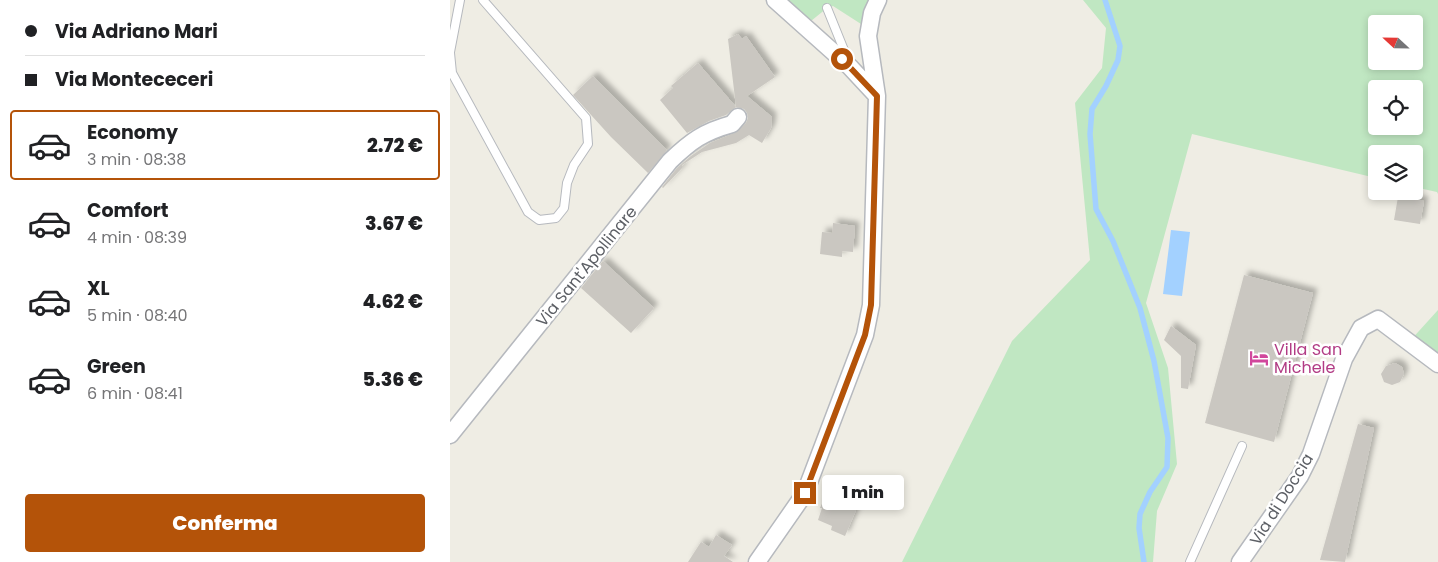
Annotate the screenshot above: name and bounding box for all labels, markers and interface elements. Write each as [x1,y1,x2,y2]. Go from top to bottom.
north arrow [1368,15,1422,70]
map controls [1368,15,1423,200]
text: Via Adriano Mari [55,18,218,45]
route start [831,48,853,70]
text: Via Montececeri [55,66,213,93]
button: locate [1368,80,1423,135]
text: Economy [87,119,178,146]
icon: car [27,123,72,168]
text: 2.72 € [367,132,423,159]
button: layers [1368,145,1423,200]
text: 3 min · 08:38 [87,148,186,171]
text: Comfort [87,197,169,224]
icon: car [27,201,72,246]
street label: Via Sant'Apollinare [530,201,642,332]
text: 3.67 € [365,210,423,237]
text: 4 min · 08:39 [87,226,187,249]
text: XL [87,275,110,302]
icon: car [27,279,72,324]
text: 4.62 € [363,288,423,315]
text: 5 min · 08:40 [87,304,188,327]
place label: Villa San Michele [1274,338,1342,379]
hotel icon: Villa San Michele [1248,347,1270,369]
text: Green [87,353,146,380]
icon: car [27,357,72,402]
text: 5.36 € [362,366,423,393]
text: 6 min · 08:41 [87,382,183,405]
street label: Via di Doccia [1244,449,1319,550]
callout: 1 min [822,476,905,510]
text: 1 min [842,481,884,504]
route end [794,482,816,504]
button: Conferma [25,494,425,552]

